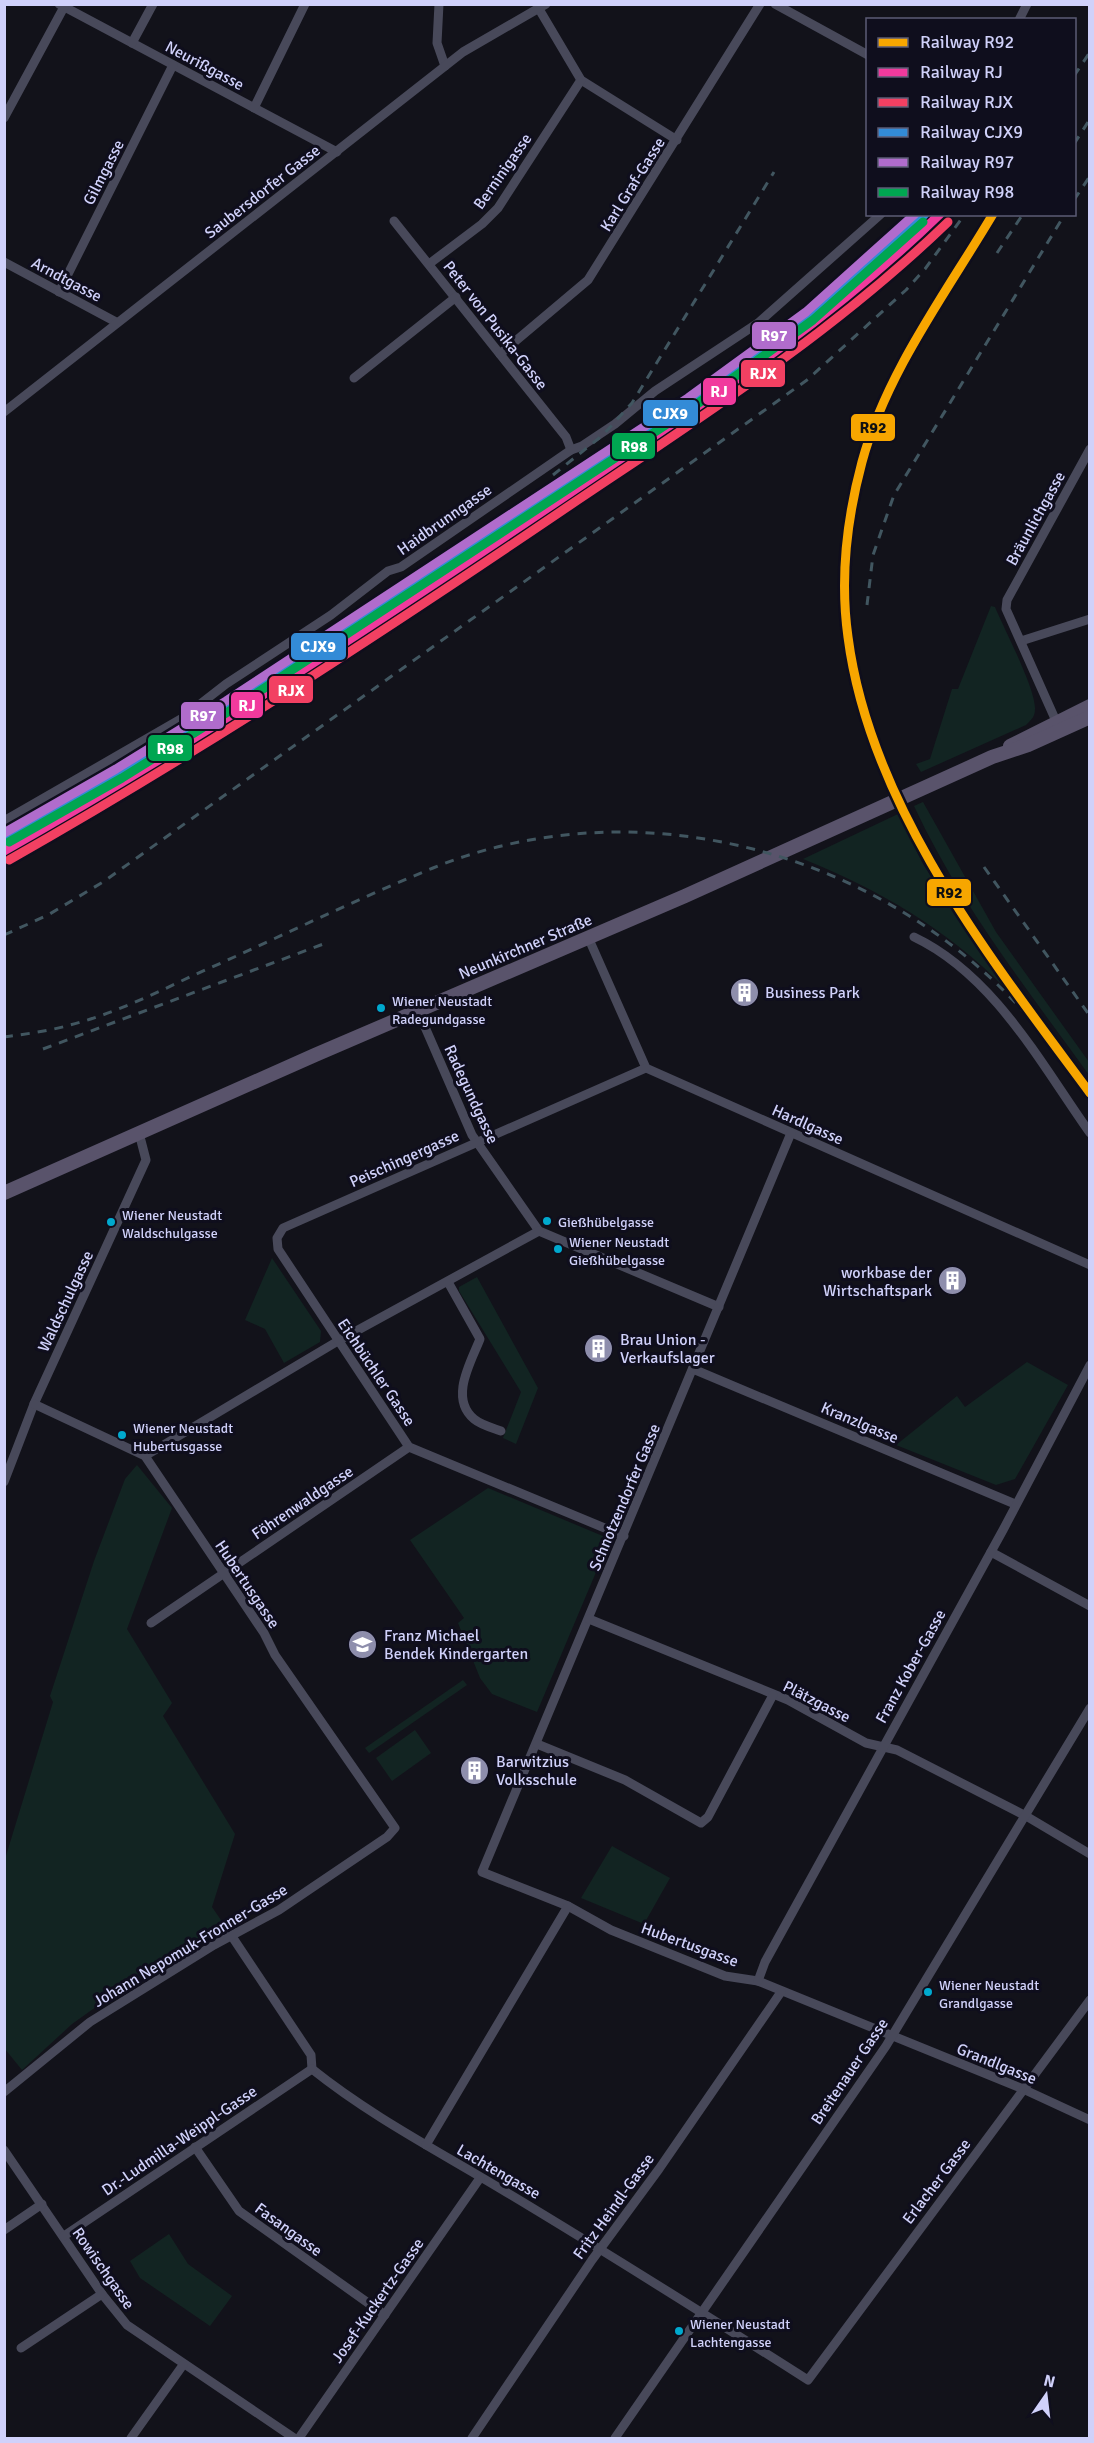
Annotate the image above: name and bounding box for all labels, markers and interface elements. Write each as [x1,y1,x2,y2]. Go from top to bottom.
legend [866,18,1076,216]
text: Railway R92 [920,31,1014,53]
street label: Neurißgasse [162,37,247,95]
text: Railway RJ [920,61,1003,83]
text: Railway RJX [920,91,1014,113]
text: Railway CJX9 [920,121,1023,143]
street label: Berninigasse [469,130,536,213]
street label: Karl Graf-Gasse [596,134,670,235]
street label: Gilmgasse [79,136,129,208]
street label: Saubersdorfer Gasse [201,140,324,243]
text: Railway R97 [920,151,1014,173]
text: Railway R98 [920,181,1014,203]
street label: Arndtgasse [28,253,105,307]
street label: Peter von Pusika-Gasse [439,257,552,394]
line badge: R97 [751,321,797,350]
text: R97 [760,326,788,346]
line badge: RJX [740,359,786,388]
text: RJX [749,364,777,384]
line badge: RJ [702,377,737,406]
text: RJ [710,382,728,402]
line badge: CJX9 [642,399,699,427]
text: CJX9 [652,404,688,424]
line badge: R92 [850,413,896,442]
text: R92 [859,418,887,438]
line badge: R98 [611,432,656,460]
text: R98 [620,437,648,457]
street label: Bräunlichgasse [1002,468,1070,569]
street label: Haidbrunngasse [393,480,496,560]
line badge: CJX9 [290,632,347,661]
text: CJX9 [300,637,336,657]
line badge: RJX [268,675,314,704]
text: RJX [277,681,305,701]
line badge: RJ [230,691,264,719]
text: RJ [238,696,256,716]
line badge: R97 [180,701,225,730]
text: R97 [189,706,217,726]
line badge: R98 [147,734,193,762]
text: R98 [156,739,184,759]
line badge: R92 [926,878,972,907]
text: R92 [935,883,963,903]
street label: Neunkirchner Straße [456,910,595,984]
building icon: Business Park [728,976,760,1008]
place label: Business Park [765,983,860,1003]
place label: Wiener Neustadt Radegundgasse [392,993,492,1028]
marker: Wiener Neustadt Radegundgasse [375,1002,387,1014]
street label: Radegundgasse [439,1042,503,1147]
street label: Hardlgasse [769,1100,847,1150]
street label: Peischingergasse [346,1126,462,1192]
place label: Wiener Neustadt Waldschulgasse [122,1207,222,1242]
place label: Gießhübelgasse [558,1214,654,1231]
marker: Gießhübelgasse [541,1215,553,1227]
marker: Wiener Neustadt Waldschulgasse [105,1216,117,1228]
place label: Wiener Neustadt Gießhübelgasse [569,1234,669,1269]
marker: Wiener Neustadt Gießhübelgasse [552,1243,564,1255]
street label: Waldschulgasse [34,1248,98,1355]
place label: workbase der Wirtschaftspark [823,1263,932,1301]
building icon: workbase der Wirtschaftspark [937,1265,969,1297]
street label: Eichbüchler Gasse [333,1315,420,1430]
place label: Brau Union - Verkaufslager [620,1330,715,1368]
building icon: Brau Union - Verkaufslager [583,1332,615,1364]
street label: Kranzlgasse [818,1398,901,1448]
place label: Wiener Neustadt Hubertusgasse [133,1420,233,1455]
street label: Schnotzendorfer Gasse [585,1421,665,1574]
marker: Wiener Neustadt Hubertusgasse [116,1429,128,1441]
street label: Föhrenwaldgasse [248,1462,357,1544]
street label: Hubertusgasse [210,1537,284,1632]
street label: Franz Kober-Gasse [871,1606,950,1727]
place label: Franz Michael Bendek Kindergarten [384,1626,528,1664]
school or university icon: Franz Michael Bendek Kindergarten [347,1628,379,1660]
street label: Plätzgasse [779,1676,854,1727]
place label: Barwitzius Volksschule [496,1752,577,1790]
building icon: Barwitzius Volksschule [459,1754,491,1786]
street label: Johann Nepomuk-Fronner-Gasse [90,1880,291,2012]
street label: Hubertusgasse [638,1918,741,1972]
place label: Wiener Neustadt Grandlgasse [939,1977,1039,2012]
marker: Wiener Neustadt Grandlgasse [922,1986,934,1998]
street label: Breitenauer Gasse [807,2015,893,2129]
street label: Grandlgasse [954,2039,1040,2089]
street label: Dr.-Ludmilla-Weippl-Gasse [98,2081,261,2200]
street label: Erlacher Gasse [898,2135,975,2228]
street label: Lachtengasse [453,2140,544,2204]
street label: Fritz Heindl-Gasse [569,2150,659,2263]
street label: Fasangasse [251,2199,326,2261]
street label: Rowischgasse [68,2224,139,2313]
street label: Josef-Kuckertz-Gasse [327,2234,428,2367]
place label: Wiener Neustadt Lachtengasse [690,2316,790,2351]
marker: Wiener Neustadt Lachtengasse [673,2325,685,2337]
north arrow [1016,2365,1076,2425]
text: N [1042,2370,1057,2392]

